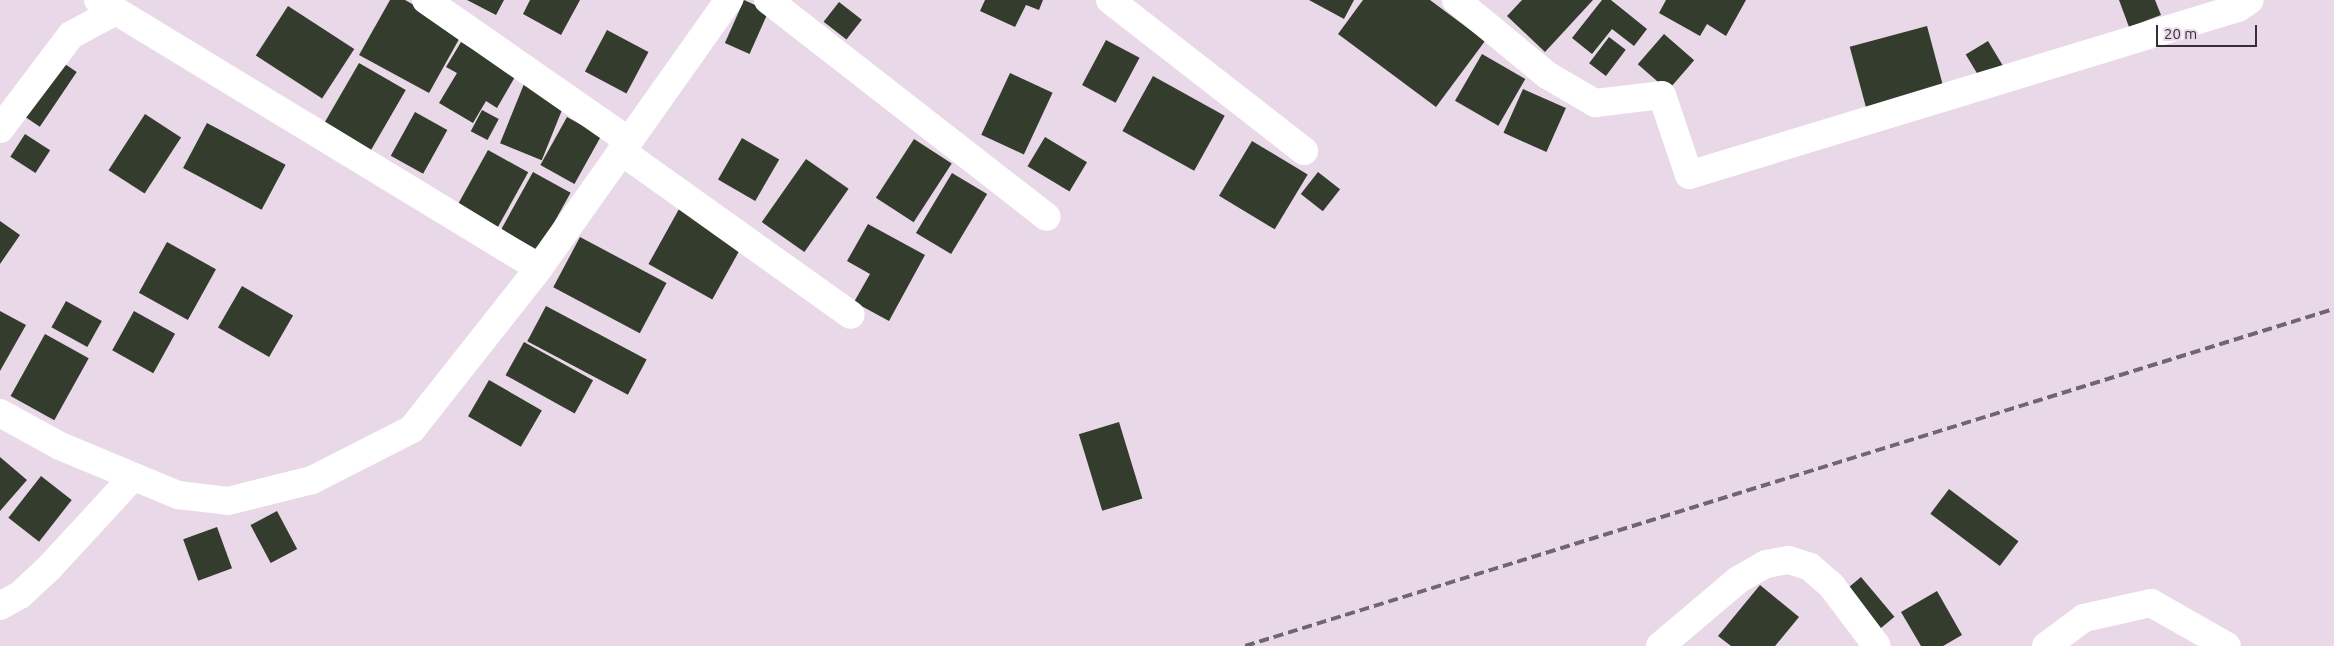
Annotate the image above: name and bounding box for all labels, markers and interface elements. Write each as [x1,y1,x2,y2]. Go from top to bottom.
scale bar [2159,15,2260,47]
text: 20 m [2164,25,2197,42]

